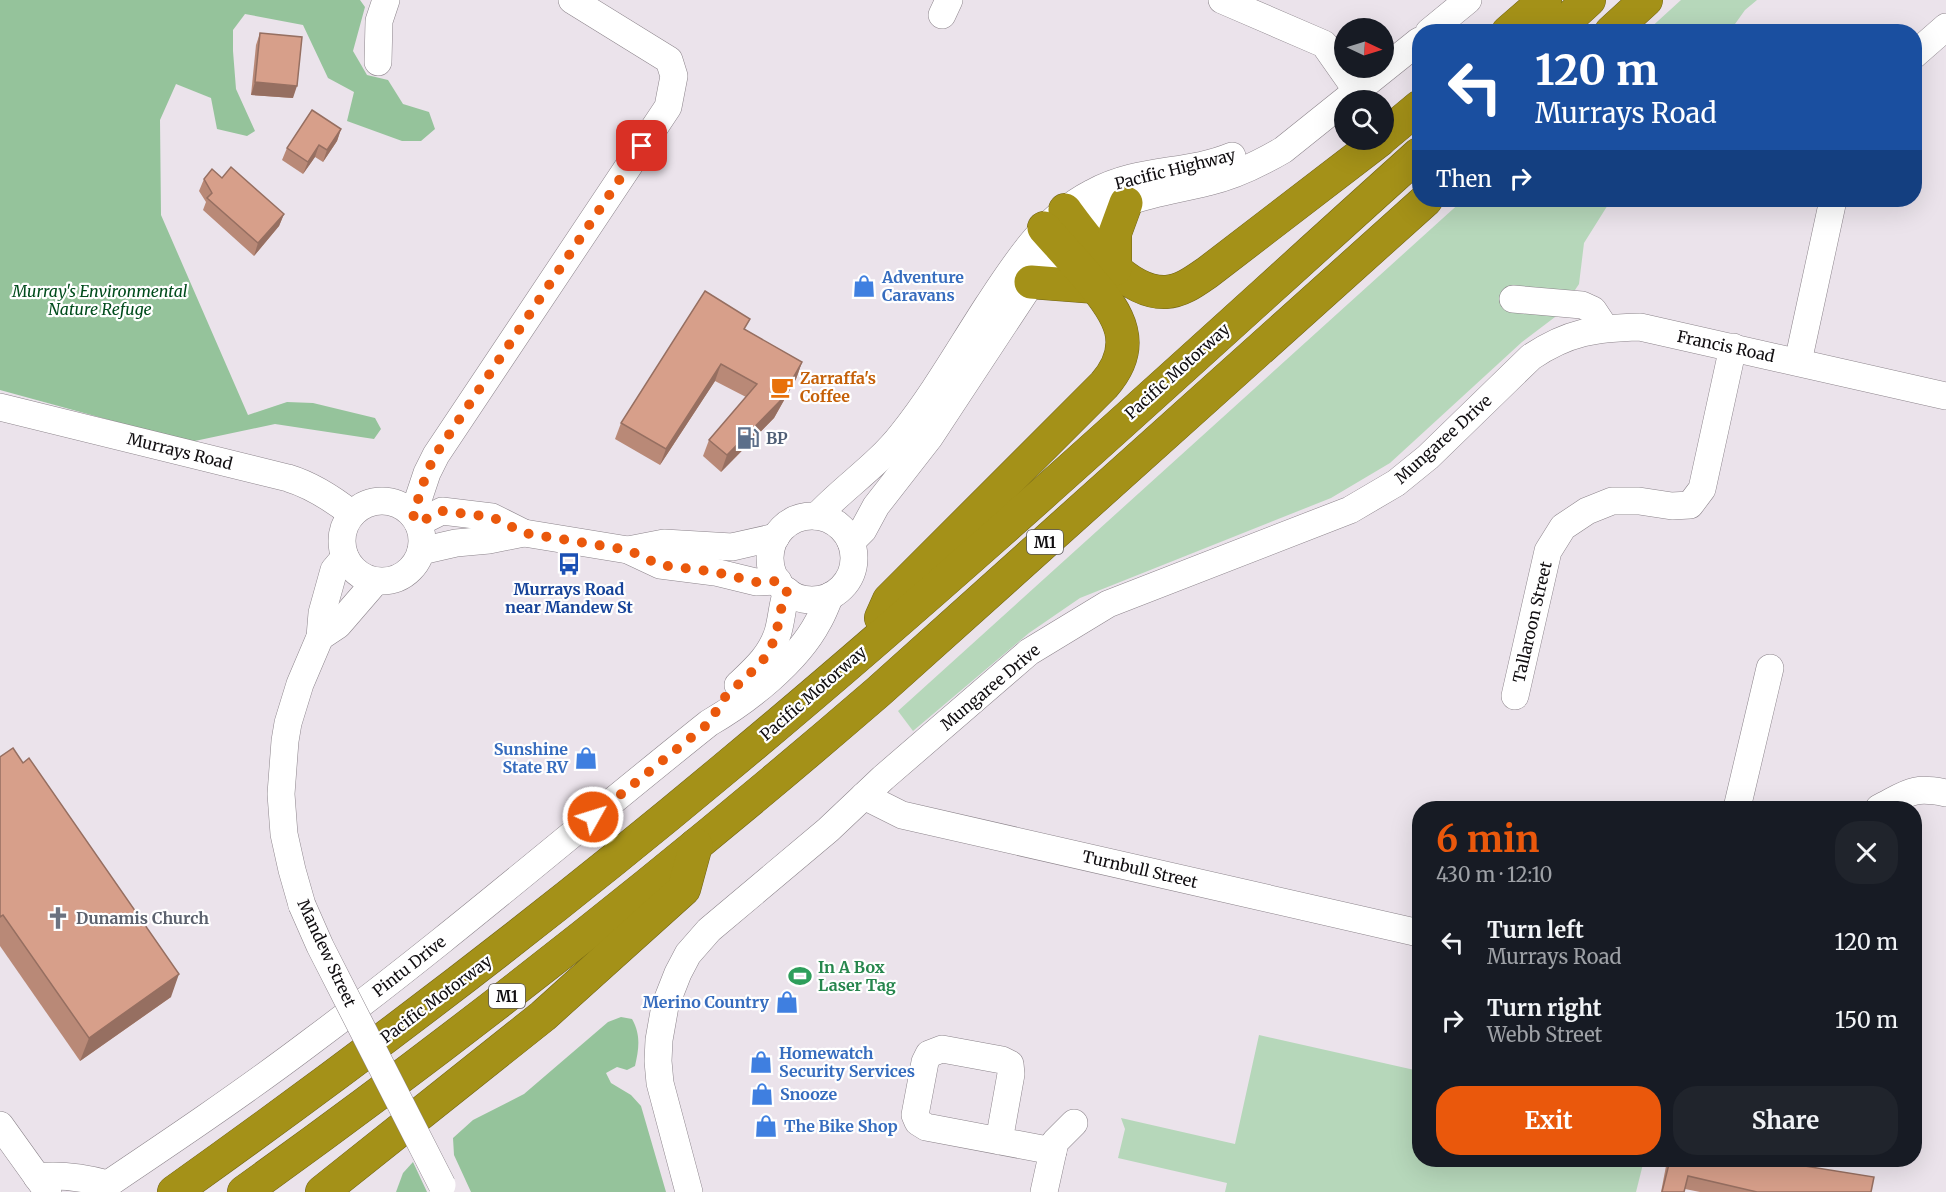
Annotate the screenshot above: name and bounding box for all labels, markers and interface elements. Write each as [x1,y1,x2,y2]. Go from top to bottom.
north arrow [1334,18,1394,78]
map controls [1334,18,1394,150]
text: 120 m [1535,44,1658,96]
icon: left [1436,48,1514,126]
button: search [1334,90,1394,150]
text: Murrays Road [1535,96,1717,130]
pin [616,120,667,171]
icon: arrive [625,129,658,162]
street label: Pacific Highway [1113,144,1238,194]
icon: right [1504,162,1537,195]
text: Then [1436,165,1492,193]
place label: Adventure Caravans [881,267,964,305]
shop icon: Adventure Caravans [851,273,877,299]
park label: Murray's Environmental Nature Refuge [11,281,188,319]
street label: Pacific Motorway [1121,318,1234,423]
street label: Francis Road [1675,326,1777,366]
place label: Zarraffa's Coffee [800,368,876,406]
cafe icon: Zarraffa's Coffee [769,374,795,400]
street label: Mungaree Drive [1391,390,1495,488]
fuel station icon: BP [735,425,761,451]
street label: Murrays Road [125,428,235,474]
place label: BP [766,428,788,448]
road number: M1 [1027,530,1063,554]
bus stop icon: Murrays Road near Mandew St [556,551,582,577]
street label: Tallaroon Street [1508,559,1556,685]
place label: Murrays Road near Mandew St [505,579,633,617]
street label: Mungaree Drive [936,640,1044,734]
street label: Pacific Motorway [756,641,871,745]
place label: Sunshine State RV [494,739,569,777]
shop icon: Sunshine State RV [573,745,599,771]
position arrow [561,785,625,849]
text: 6 min [1436,817,1540,862]
button: close [1835,821,1898,884]
street label: Turnbull Street [1080,846,1200,892]
text: 430 m · 12:10 [1436,862,1552,887]
street label: Mandew Street [293,896,361,1011]
church icon: Dunamis Church [45,905,71,931]
place label: Dunamis Church [76,908,209,928]
text: Turn left [1487,916,1584,944]
icon: left [1436,926,1469,959]
text: 120 m [1834,928,1898,956]
street label: Pintu Drive [368,931,450,1001]
text: Murrays Road [1487,944,1622,969]
street label: Pacific Motorway [376,950,496,1047]
place label: In A Box Laser Tag [818,957,896,995]
sports icon: In A Box Laser Tag [787,963,813,989]
road number: M1 [489,984,525,1008]
shop icon: Merino Country [774,989,800,1015]
place label: Merino Country [643,992,769,1012]
text: Turn right [1487,994,1601,1022]
icon: right [1436,1004,1469,1037]
text: 150 m [1835,1006,1898,1034]
text: Webb Street [1487,1022,1602,1047]
place label: Homewatch Security Services [779,1043,915,1081]
shop icon: Homewatch Security Services [748,1049,774,1075]
shop icon: Snooze [749,1081,775,1107]
place label: Snooze [780,1084,837,1104]
button: Exit [1436,1086,1661,1155]
button: Share [1673,1086,1898,1155]
shop icon: The Bike Shop [753,1113,779,1139]
place label: The Bike Shop [784,1116,898,1136]

